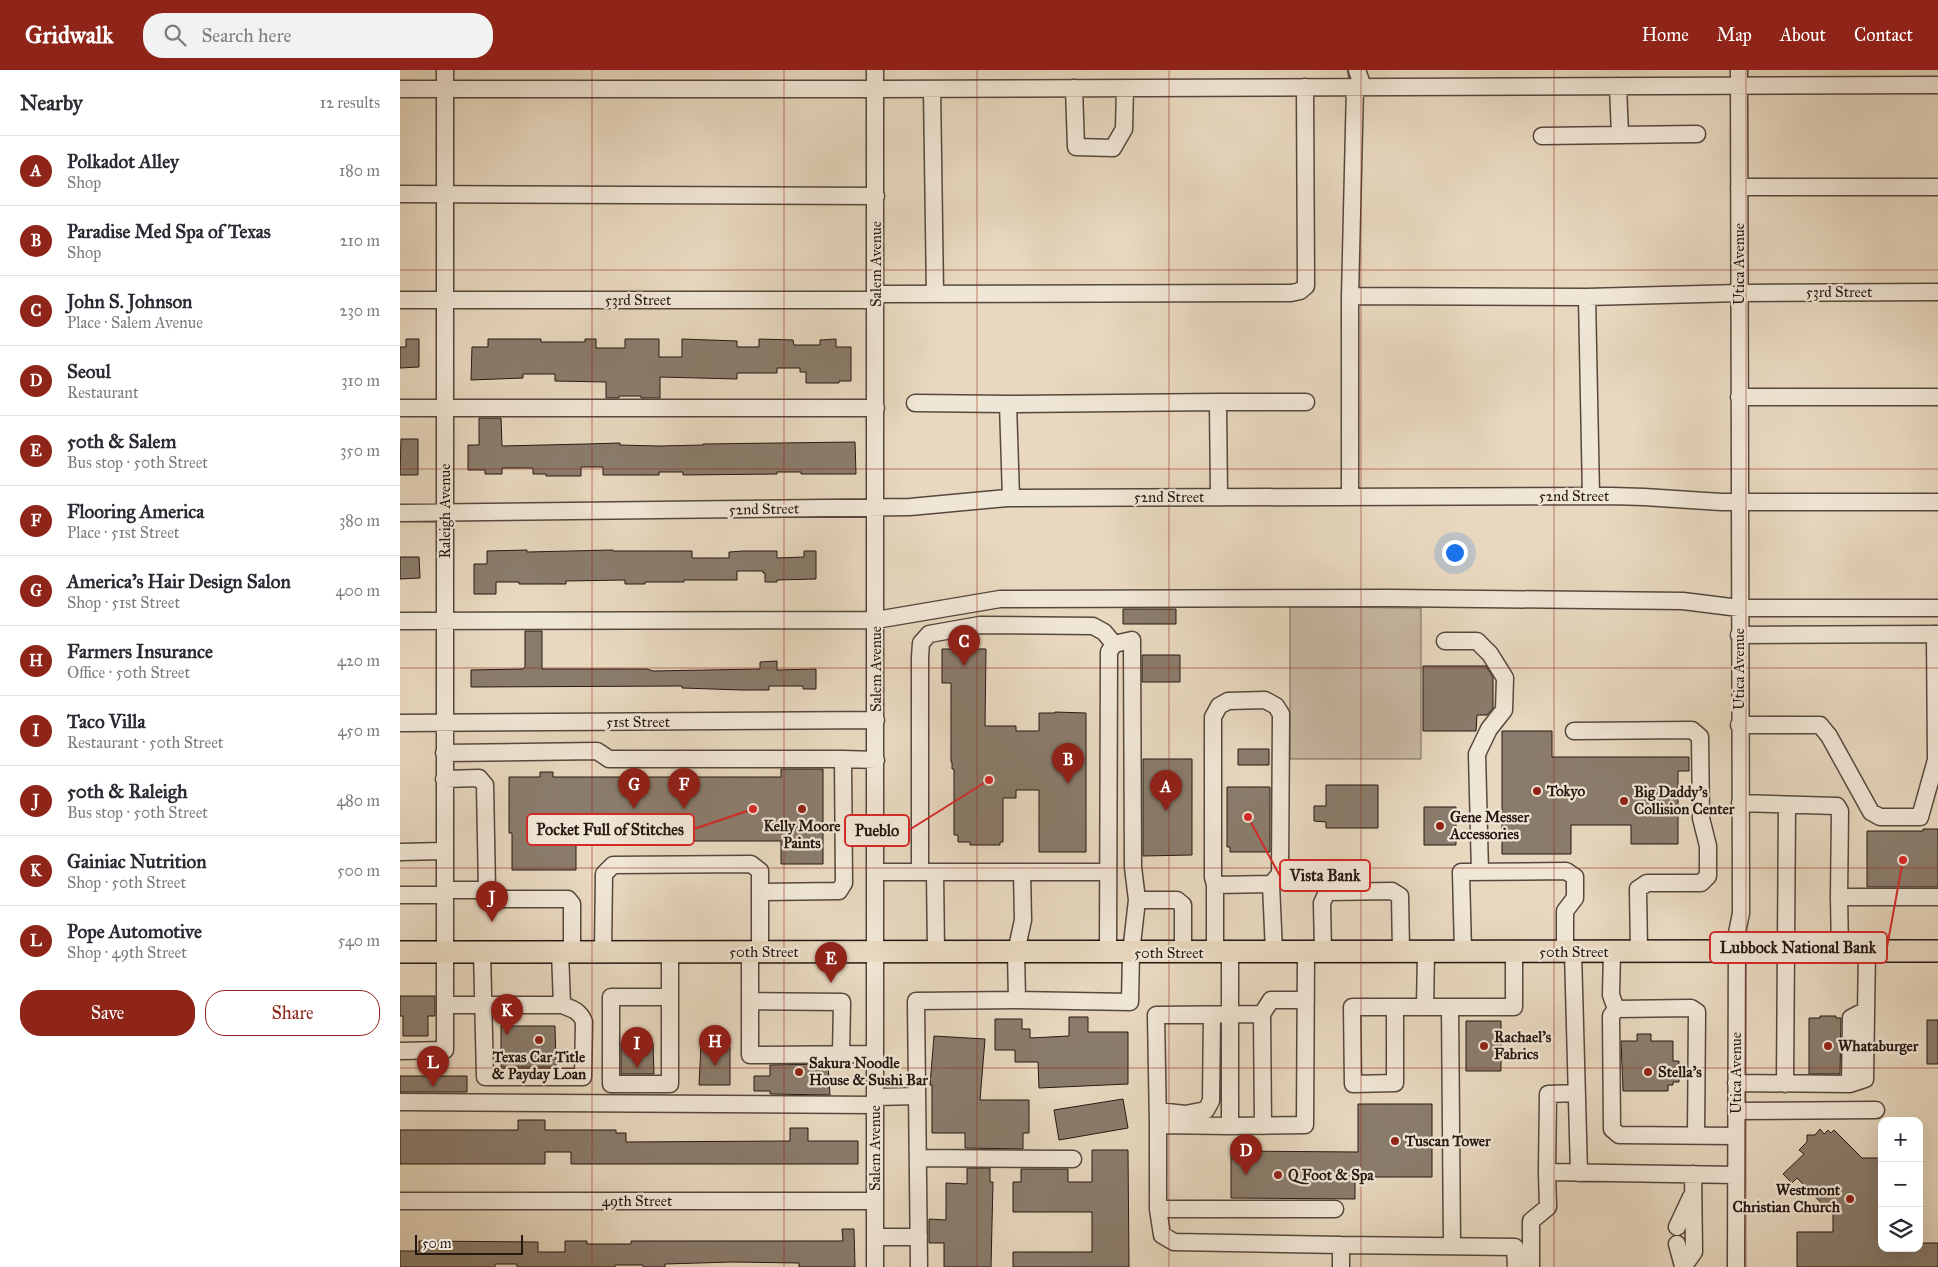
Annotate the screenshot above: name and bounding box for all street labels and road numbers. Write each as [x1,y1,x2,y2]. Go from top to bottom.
street label: Salem Avenue [867,221,885,307]
street label: Utica Avenue [1730,223,1748,305]
street label: 53rd Street [1806,283,1873,301]
street label: 53rd Street [605,291,672,309]
street label: Raleigh Avenue [436,464,454,558]
street label: 52nd Street [1539,487,1610,505]
street label: 52nd Street [1134,488,1205,506]
street label: 52nd Street [729,499,800,519]
street label: Salem Avenue [867,626,885,712]
street label: Utica Avenue [1730,628,1748,710]
street label: 51st Street [606,713,671,731]
street label: 50th Street [729,943,800,961]
street label: 50th Street [1539,943,1610,961]
street label: 50th Street [1134,944,1205,962]
street label: Utica Avenue [1727,1032,1745,1114]
street label: Salem Avenue [866,1105,884,1191]
street label: 49th Street [602,1192,673,1210]

